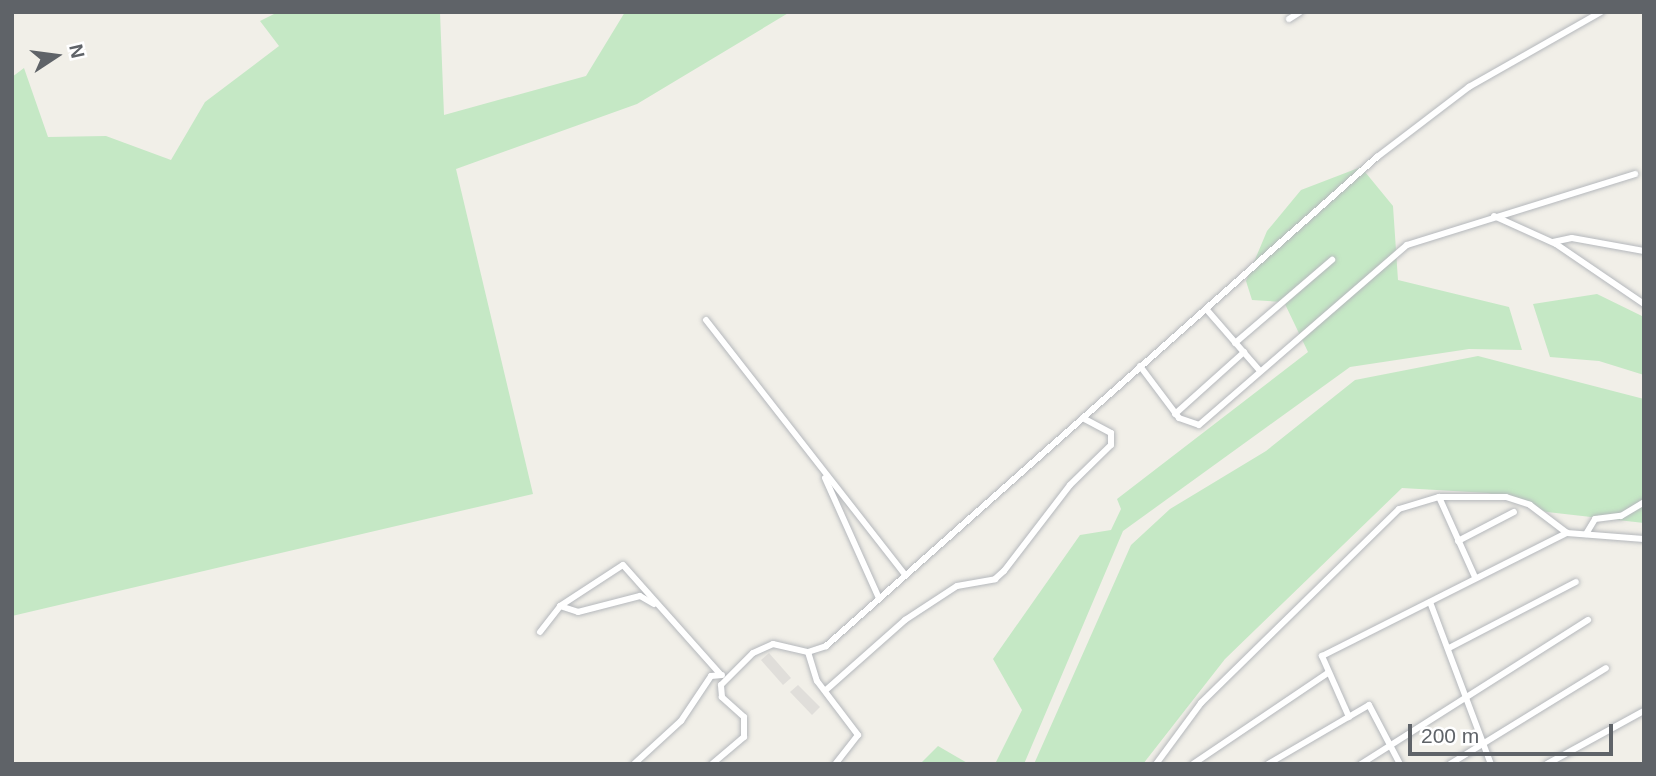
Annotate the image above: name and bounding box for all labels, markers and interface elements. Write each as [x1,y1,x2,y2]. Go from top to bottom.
north arrow [21,21,91,91]
text: N [65,42,89,60]
scale bar [1411,710,1616,754]
text: 200 m [1421,724,1479,747]

